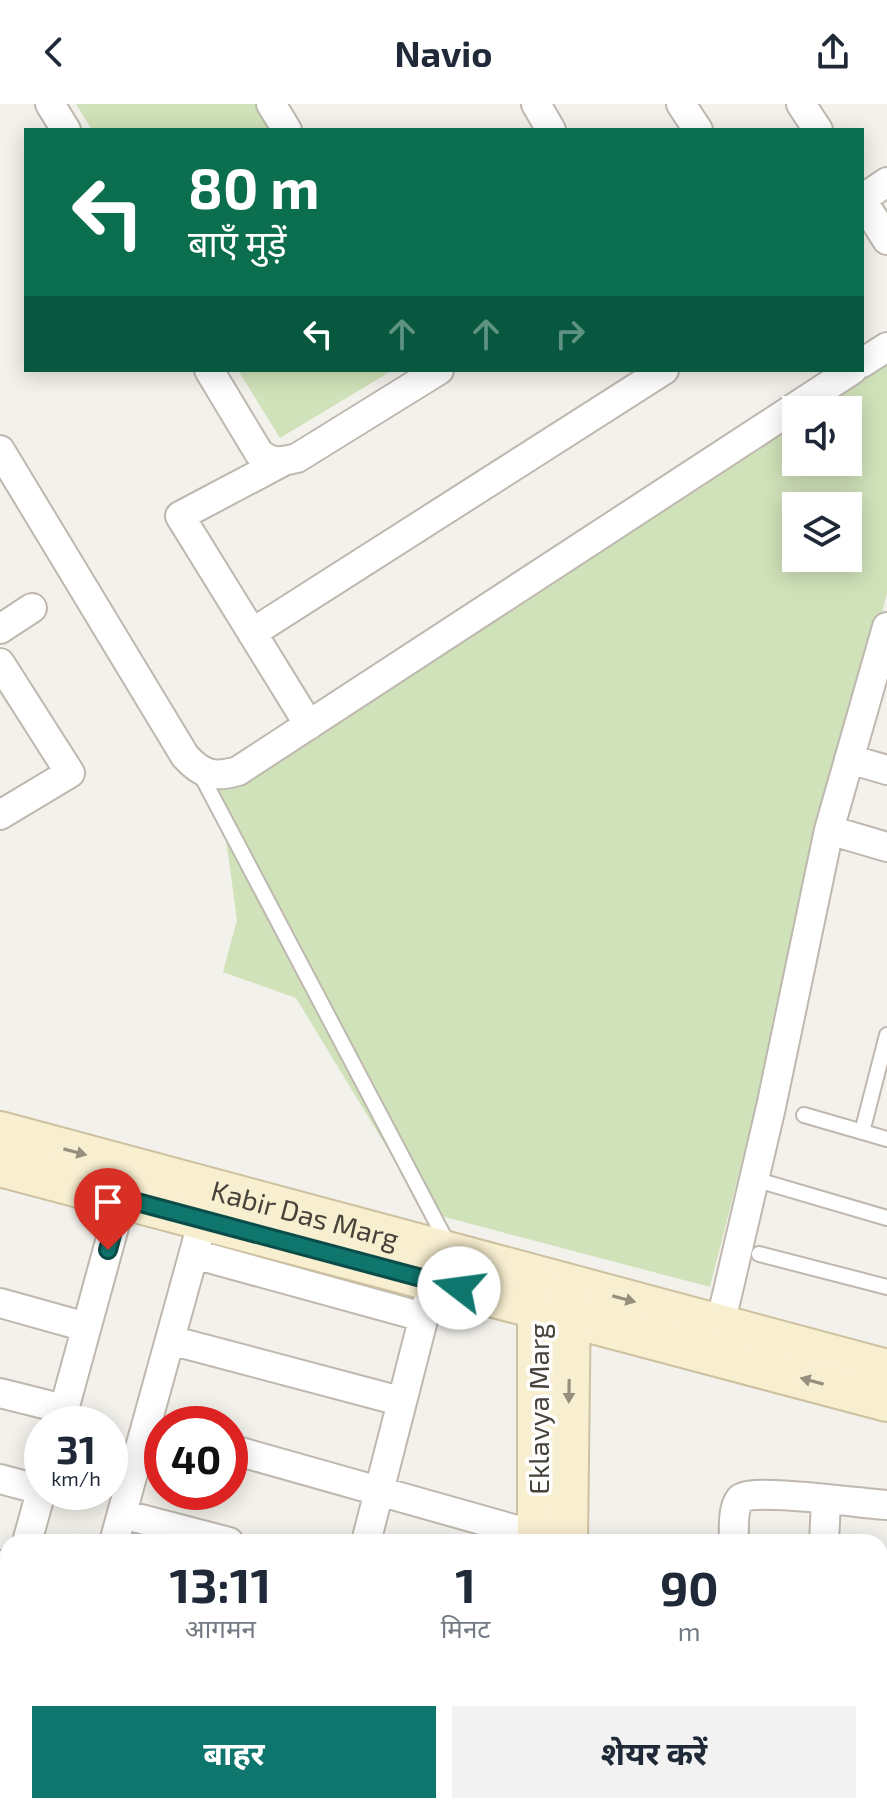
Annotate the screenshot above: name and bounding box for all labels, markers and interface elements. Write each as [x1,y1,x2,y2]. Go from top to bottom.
icon: back [32,30,76,74]
icon: share [811,30,855,74]
text: Navio [395,31,492,74]
text: 80 m [188,153,320,220]
icon: left [56,160,160,264]
text: बाएँ मुड़ें [188,221,287,264]
icon: left [296,312,340,356]
icon: ahead [380,312,424,356]
icon: ahead [464,312,508,356]
icon: right [548,312,592,356]
map controls [782,396,862,572]
button: sound [782,396,862,476]
button: layers [782,492,862,572]
one-way arrow [63,1147,88,1159]
pin [74,1168,142,1250]
street label: Kabir Das Marg [208,1172,403,1255]
icon: arrive [86,1180,130,1224]
position arrow [417,1246,501,1330]
one-way arrow [611,1294,636,1306]
street label: Eklavya Marg [521,1323,555,1495]
one-way arrow [799,1374,824,1386]
one-way arrow [562,1379,575,1404]
speed limit sign: 40 [144,1406,248,1510]
text: 31 [56,1424,96,1472]
text: km/h [51,1466,101,1490]
text: 13:11 [169,1555,271,1613]
text: 1 [455,1555,476,1613]
text: 90 [660,1558,719,1616]
text: आगमन [185,1612,256,1643]
text: मिनट [441,1612,490,1643]
text: m [678,1615,701,1646]
button: बाहर [32,1706,436,1798]
button: शेयर करें [452,1706,856,1798]

